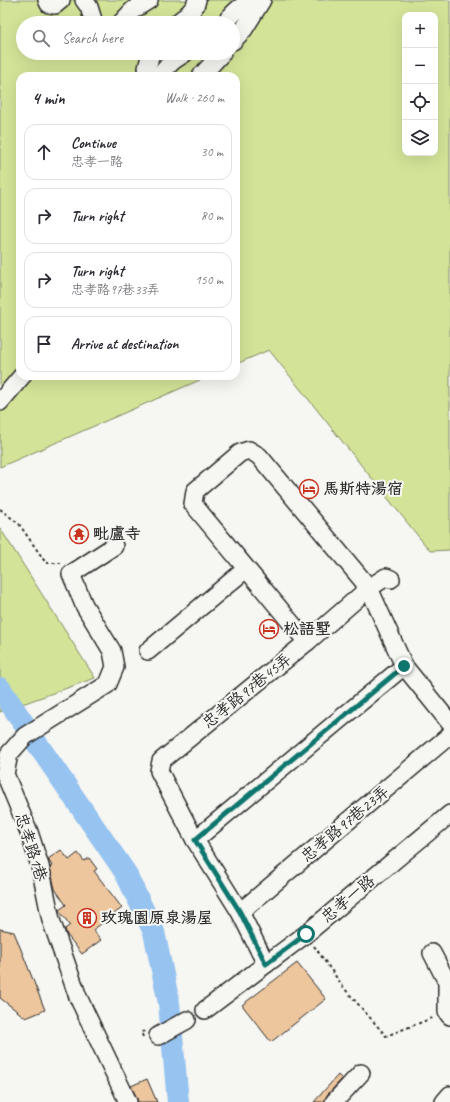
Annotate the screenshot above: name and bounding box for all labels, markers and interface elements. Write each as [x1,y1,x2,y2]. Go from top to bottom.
map controls [402,12,438,156]
button: + [402,12,438,48]
search box [16,16,240,60]
icon: search [30,27,52,49]
text: Search here [62,29,123,48]
button: − [402,48,438,84]
button: locate [402,84,438,120]
text: 4 min [32,88,65,109]
text: Walk · 260 m [165,90,224,106]
button: layers [402,120,438,156]
text: Continue [71,134,116,153]
icon: ahead [33,141,55,163]
text: 30 m [201,144,223,160]
text: 忠孝一路 [71,154,123,170]
icon: right [33,205,55,227]
text: Turn right [71,207,124,226]
text: 80 m [201,208,223,224]
text: Turn right [71,262,124,281]
icon: right [33,269,55,291]
text: 150 m [195,272,223,288]
text: 忠孝路97巷33弄 [71,282,159,298]
icon: arrive [33,333,55,355]
text: Arrive at destination [71,335,178,354]
hotel icon: 馬斯特湯宿 [298,478,320,500]
place label: 馬斯特湯宿 [323,479,403,499]
temple icon: 毗盧寺 [68,523,90,545]
place label: 毗盧寺 [93,524,141,544]
hotel icon: 松語墅 [258,618,280,640]
place label: 松語墅 [283,619,331,639]
street label: 忠孝路97巷45弄 [198,649,296,733]
route end [395,657,413,675]
street label: 忠孝路97巷23弄 [297,781,393,867]
street label: 忠孝路1巷 [10,810,52,884]
street label: 忠孝一路 [317,871,379,927]
building icon: 玫瑰園原泉湯屋 [76,907,98,929]
place label: 玫瑰園原泉湯屋 [101,908,213,928]
route start [297,925,315,943]

